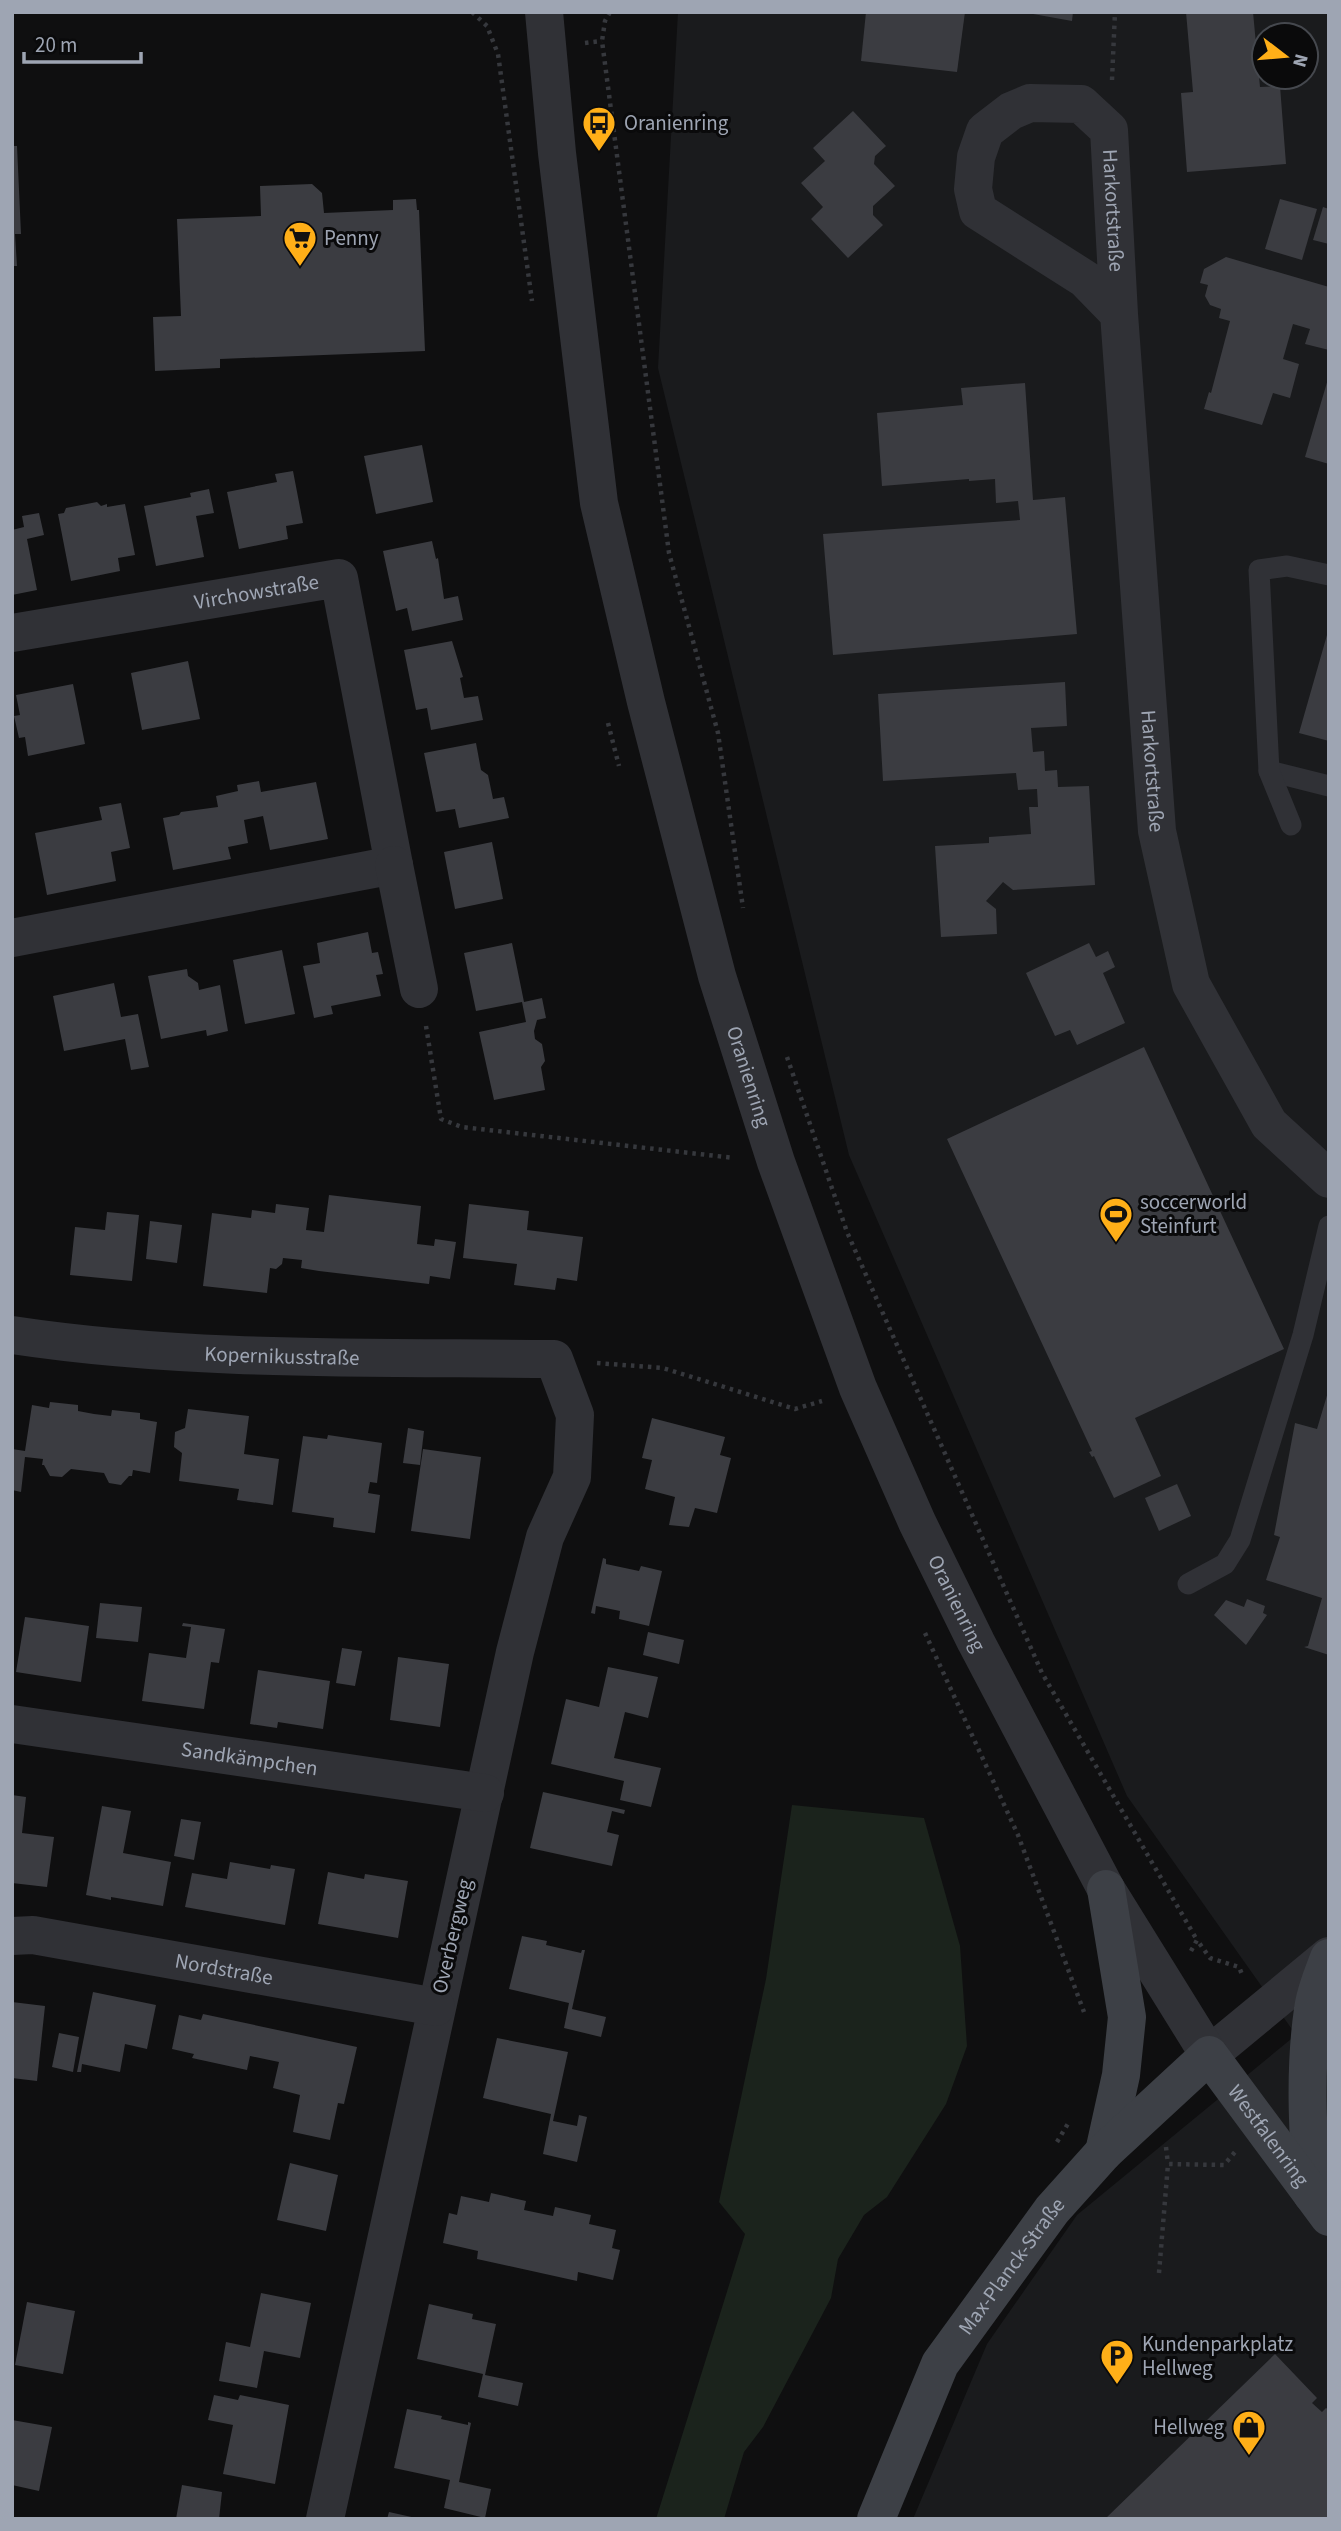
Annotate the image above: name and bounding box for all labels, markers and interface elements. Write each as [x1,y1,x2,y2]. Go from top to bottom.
scale bar [24,21,142,65]
north arrow [1250,21,1320,91]
text: 20 m [35,30,77,60]
text: N [1285,50,1315,70]
bus stop icon: Oranienring [580,104,618,153]
place label: Oranienring [624,108,729,138]
street label: Harkortstraße [1095,148,1132,272]
supermarket icon: Penny [281,219,319,268]
place label: Penny [324,223,379,253]
street label: Virchowstraße [192,567,321,617]
street label: Harkortstraße [1133,709,1172,833]
street label: Oranienring [719,1022,779,1131]
place label: soccerworld Steinfurt [1140,1187,1247,1241]
sports icon: soccerworld Steinfurt [1097,1195,1135,1244]
street label: Kopernikusstraße [204,1338,360,1373]
street label: Oranienring [920,1550,994,1657]
street label: Sandkämpchen [179,1734,320,1783]
street label: Overbergweg [424,1875,480,1996]
street label: Nordstraße [173,1946,275,1993]
street label: Westfalenring [1221,2078,1317,2193]
street label: Max-Planck-Straße [951,2190,1072,2341]
place label: Kundenparkplatz Hellweg [1142,2329,1293,2383]
parking icon: Kundenparkplatz Hellweg [1098,2337,1136,2386]
shop icon: Hellweg [1230,2408,1268,2457]
place label: Hellweg [1153,2412,1224,2442]

